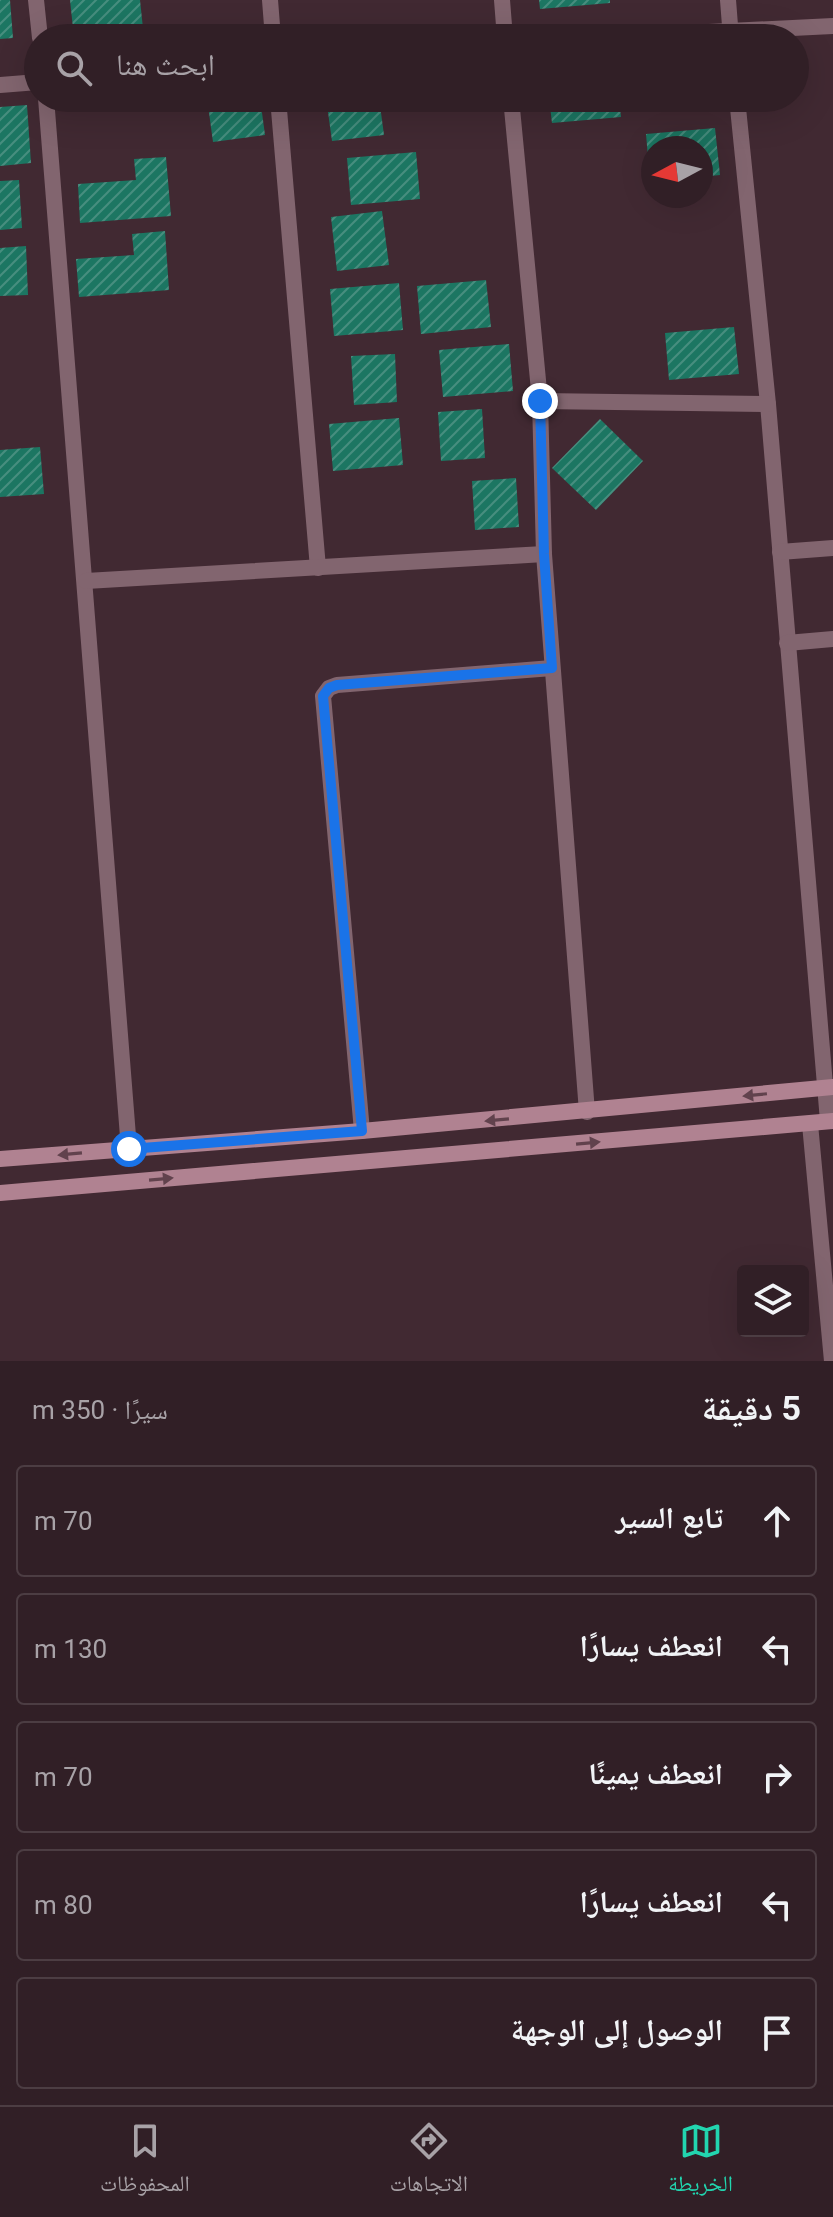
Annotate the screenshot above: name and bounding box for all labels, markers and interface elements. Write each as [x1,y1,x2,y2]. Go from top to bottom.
search box [24,24,809,112]
icon: search [52,46,96,90]
text: ابحث هنا [116,47,215,82]
north arrow [641,136,713,208]
route end [522,383,558,419]
one-way arrow [742,1088,767,1101]
one-way arrow [484,1113,509,1126]
route start [111,1131,147,1167]
one-way arrow [576,1136,601,1149]
one-way arrow [57,1148,82,1161]
one-way arrow [149,1172,174,1185]
map controls [737,1265,809,1337]
button: layers [737,1265,809,1337]
text: 5 دقيقة [702,1388,801,1428]
text: سيرًا · 350 m [32,1395,168,1425]
icon: ahead [755,1499,799,1543]
text: تابع السير [615,1500,723,1535]
text: 70 m [34,1506,93,1536]
icon: left [755,1627,799,1671]
text: انعطف يسارًا [580,1628,723,1663]
text: 130 m [34,1634,107,1664]
icon: right [755,1755,799,1799]
text: انعطف يمينًا [588,1756,723,1791]
text: 70 m [34,1762,93,1792]
icon: left [755,1883,799,1927]
text: انعطف يسارًا [580,1884,723,1919]
text: 80 m [34,1890,93,1920]
icon: arrive [755,2011,799,2055]
text: الوصول إلى الوجهة [511,2012,723,2047]
tab: المحفوظات [100,2119,190,2205]
tab: الاتجاهات [390,2119,468,2205]
tab: الخريطة [668,2119,733,2205]

